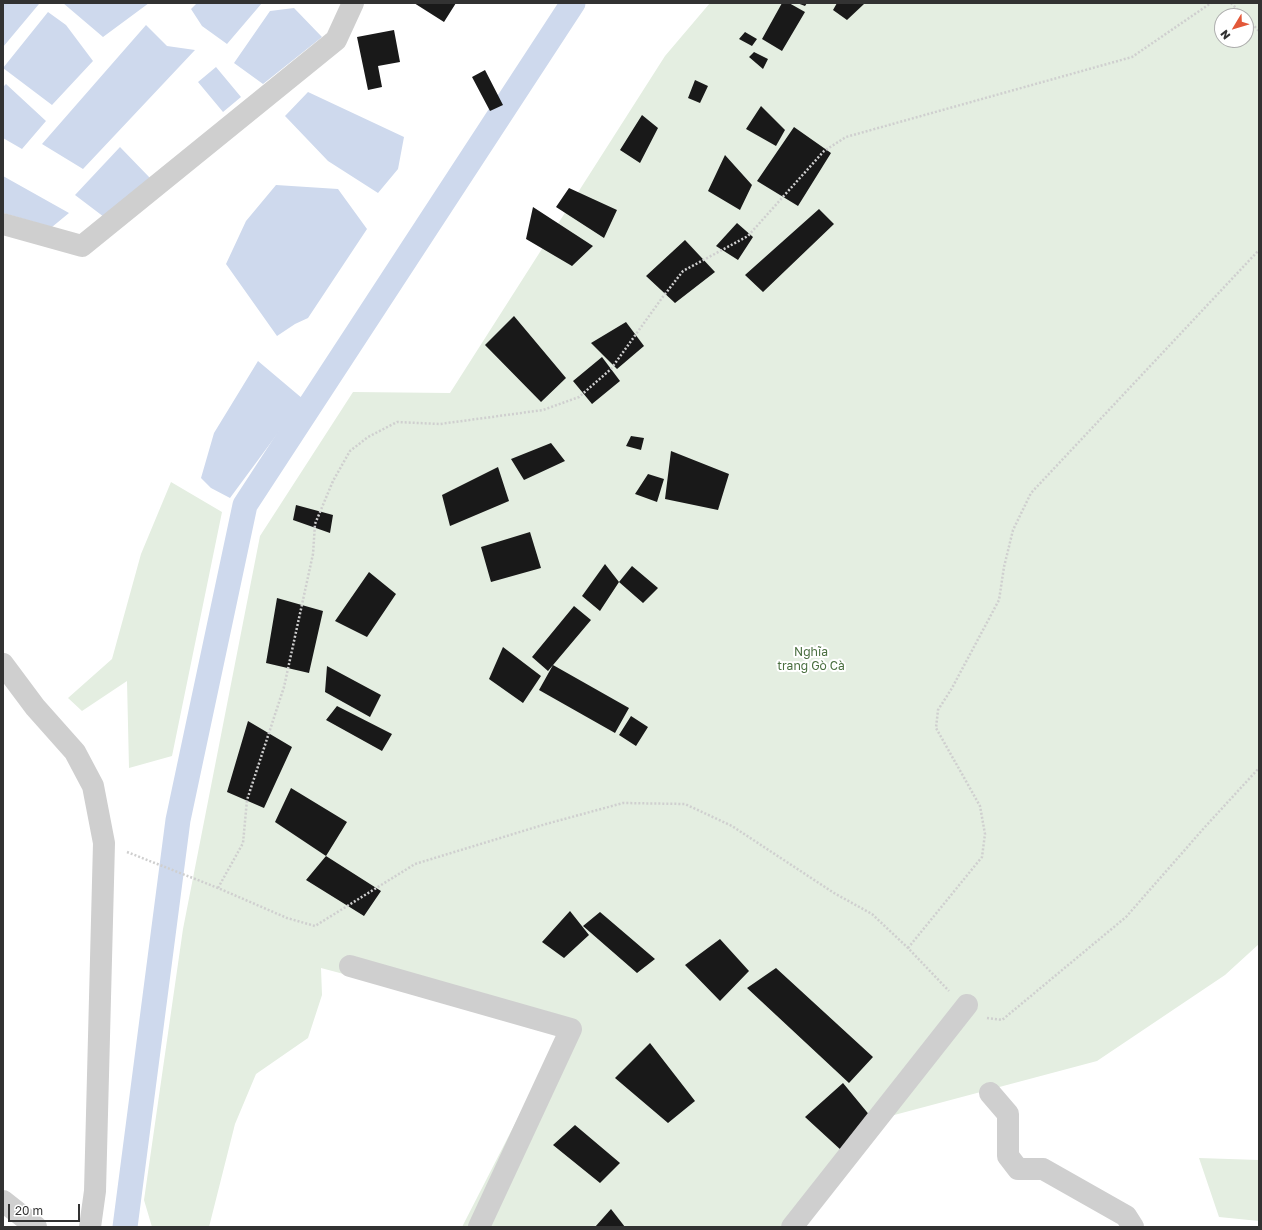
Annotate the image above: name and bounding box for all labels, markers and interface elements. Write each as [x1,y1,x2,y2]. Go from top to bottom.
north arrow [1214,8,1254,48]
text: N [1217,28,1233,42]
park label: Nghĩa trang Gò Cà [777,645,845,673]
scale bar [10,1196,82,1222]
text: 20 m [15,1203,43,1218]

